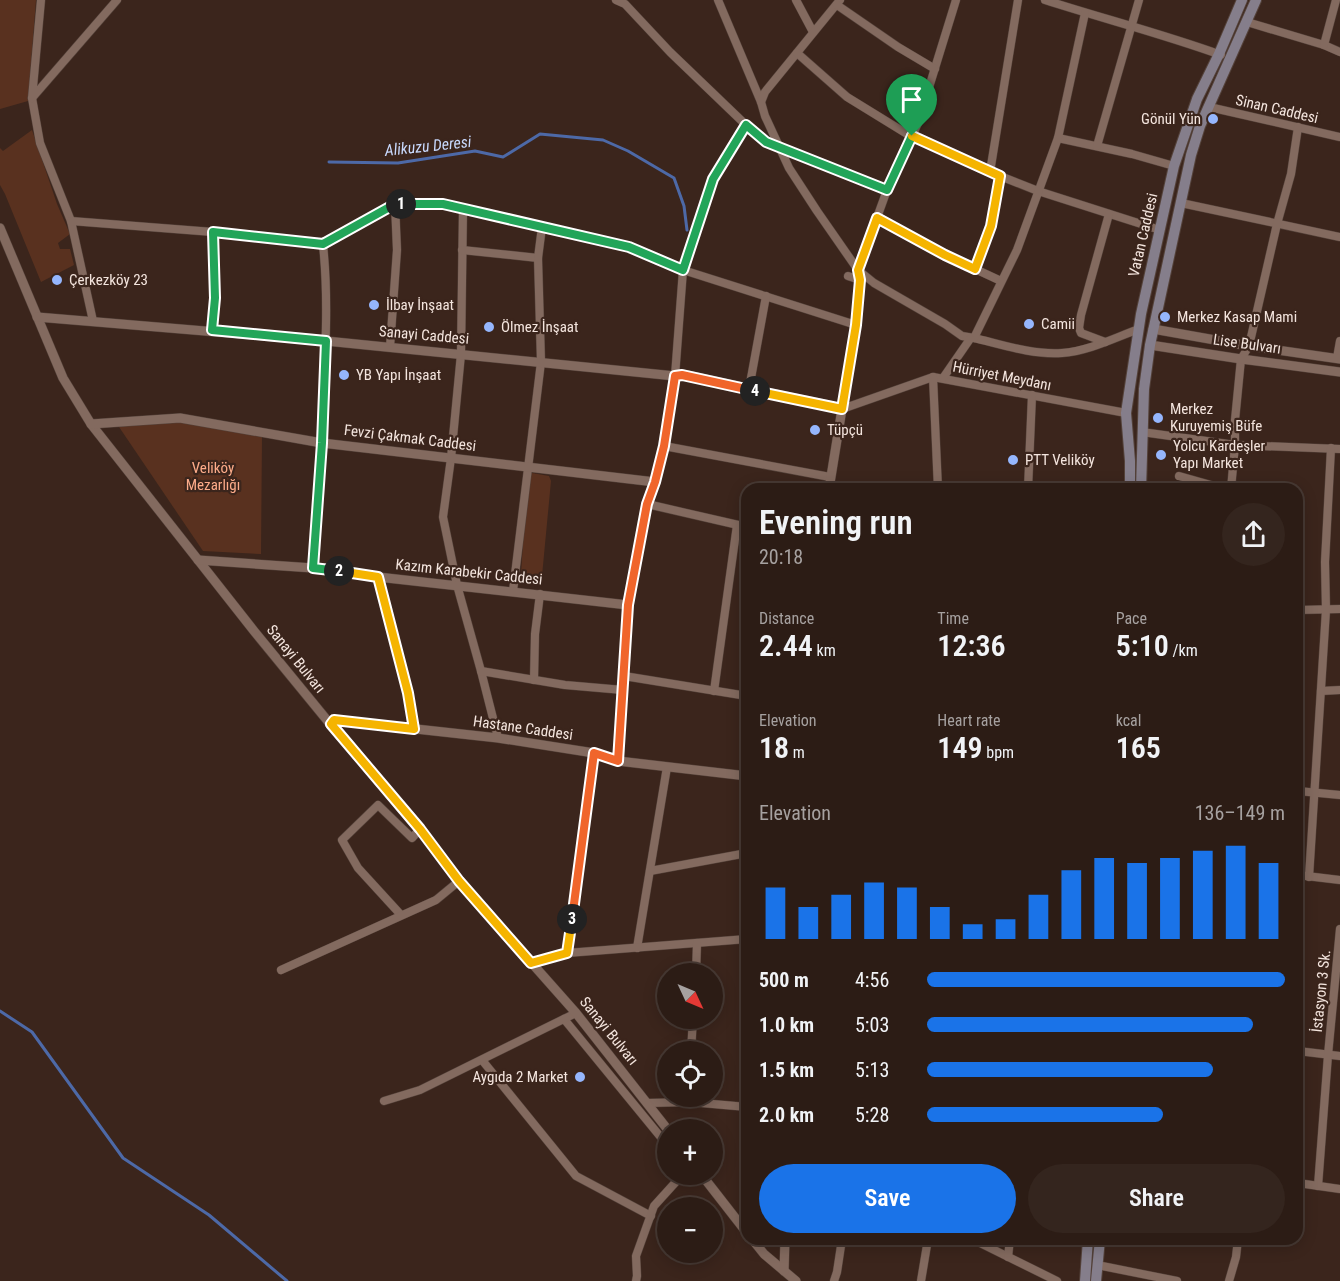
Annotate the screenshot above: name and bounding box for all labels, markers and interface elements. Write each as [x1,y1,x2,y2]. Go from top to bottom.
pin [886,74,937,136]
icon: arrive [895,83,928,116]
street label: Sinan Caddesi [1234,91,1320,127]
place label: Gönül Yün [1141,110,1201,128]
marker: Gönül Yün [1206,112,1220,126]
water label: Alikuzu Deresi [383,132,473,160]
pin: 1 [386,189,416,219]
street label: Vatan Caddesi [1125,191,1161,279]
text: 1 [397,194,405,213]
place label: Çerkezköy 23 [69,271,148,289]
marker: Çerkezköy 23 [50,273,64,287]
place label: İlbay İnşaat [386,296,454,314]
marker: İlbay İnşaat [367,298,381,312]
place label: Merkez Kasap Mami [1177,308,1297,326]
marker: Merkez Kasap Mami [1158,310,1172,324]
place label: Camii [1041,315,1075,333]
marker: Camii [1022,317,1036,331]
place label: Ölmez İnşaat [501,318,578,336]
marker: Ölmez İnşaat [482,320,496,334]
street label: Sanayi Caddesi [378,322,470,348]
street label: Lise Bulvarı [1212,330,1282,358]
street label: Hürriyet Meydanı [951,358,1053,394]
place label: YB Yapı İnşaat [356,366,441,384]
marker: YB Yapı İnşaat [337,368,351,382]
pin: 4 [740,376,770,406]
text: 4 [751,381,759,400]
place label: Merkez Kuruyemiş Büfe [1170,400,1262,435]
marker: Merkez Kuruyemiş Büfe [1151,411,1165,425]
street label: Fevzi Çakmak Caddesi [343,421,477,455]
place label: Tüpçü [827,421,863,439]
marker: Tüpçü [808,423,822,437]
place label: Yolcu Kardeşler Yapı Market [1173,437,1266,472]
marker: Yolcu Kardeşler Yapı Market [1154,448,1168,462]
place label: PTT Veliköy [1025,451,1095,469]
marker: PTT Veliköy [1006,453,1020,467]
park label: Veliköy Mezarlığı [186,459,240,494]
text: Evening run [759,503,913,542]
button: share [1222,503,1285,566]
text: 20:18 [759,545,803,569]
street label: Kazım Karabekir Caddesi [395,555,543,589]
pin: 2 [324,556,354,586]
text: 2 [335,561,343,580]
text: Distance [759,609,814,628]
text: Time [937,609,969,628]
text: Pace [1116,609,1147,628]
street label: Sanayi Bulvarı [263,621,329,697]
text: 2.44 [759,628,813,663]
text: 12:36 [937,628,1006,663]
text: 5:10 [1116,628,1169,663]
text: km [813,641,836,660]
text: /km [1169,641,1198,660]
text: Elevation [759,711,817,730]
text: Heart rate [937,711,1001,730]
text: kcal [1116,711,1141,730]
street label: Hastane Caddesi [472,712,574,744]
text: 18 [759,730,789,765]
text: 149 [937,730,983,765]
text: 165 [1116,730,1161,765]
text: m [789,743,805,762]
text: bpm [983,743,1014,762]
text: Elevation [759,801,831,825]
text: 136–149 m [1195,801,1285,825]
pin: 3 [557,904,587,934]
text: 3 [568,909,576,928]
street label: İstasyon 3 Sk. [1308,949,1334,1033]
north arrow [657,963,723,1029]
map controls [657,963,723,1263]
text: 500 m [759,968,809,992]
text: 4:56 [855,968,889,992]
street label: Sanayi Bulvarı [576,993,642,1069]
text: 1.0 km [759,1013,814,1037]
text: 5:03 [855,1013,889,1037]
button: locate [657,1041,723,1107]
text: 1.5 km [759,1058,814,1082]
text: 5:13 [855,1058,889,1082]
place label: Aygıda 2 Market [473,1068,568,1086]
marker: Aygıda 2 Market [573,1070,587,1084]
text: 2.0 km [759,1103,814,1127]
text: 5:28 [855,1103,889,1127]
button: + [657,1119,723,1185]
button: Save [759,1164,1016,1233]
button: Share [1028,1164,1285,1233]
button: − [657,1197,723,1263]

